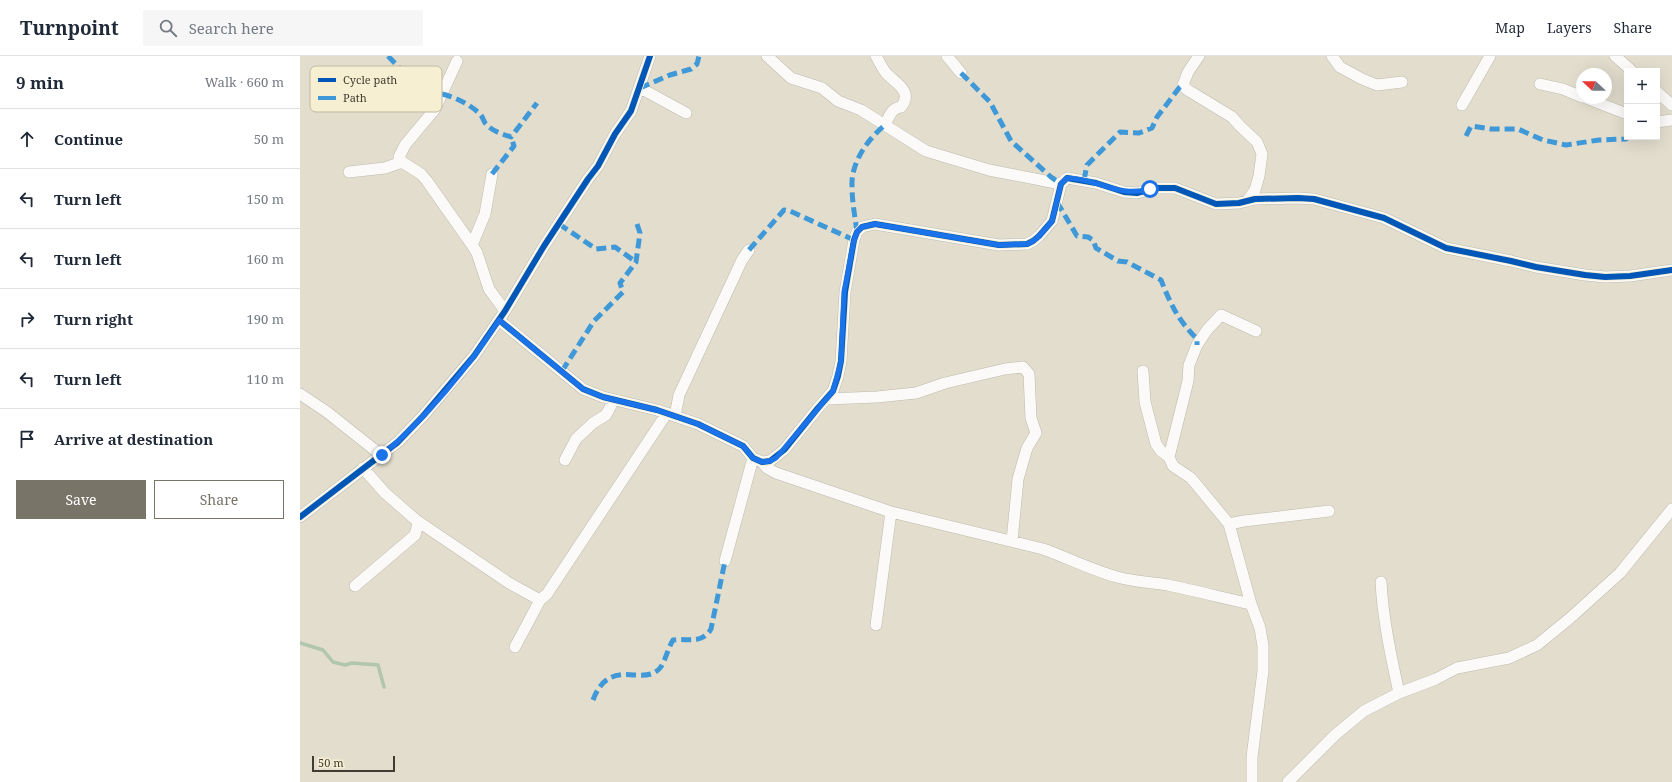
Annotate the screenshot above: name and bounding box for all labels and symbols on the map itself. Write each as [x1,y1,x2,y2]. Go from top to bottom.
legend [310,66,442,112]
north arrow [1576,68,1612,104]
text: Cycle path [343,72,397,87]
text: Path [343,90,367,105]
route start [1141,180,1159,198]
route end [373,446,391,464]
scale bar [312,754,395,773]

